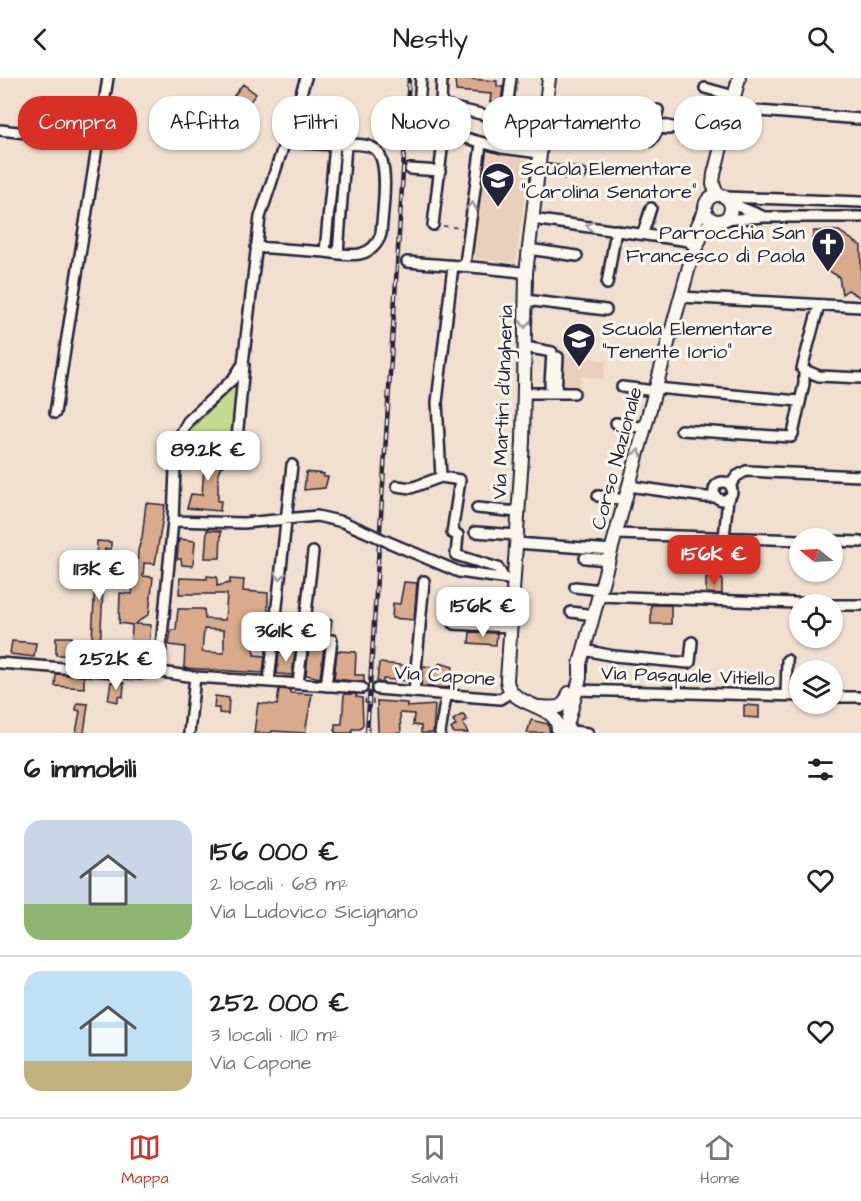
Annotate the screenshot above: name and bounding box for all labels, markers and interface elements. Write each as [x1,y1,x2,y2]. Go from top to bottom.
text: Nestly [393,20,468,58]
icon: back [24,23,57,56]
icon: search [804,23,837,56]
chip: Compra [18,96,137,150]
chip: Affitta [149,96,260,150]
chip: Filtri [272,96,359,150]
chip: Nuovo [371,96,471,150]
chip: Appartamento [483,96,662,150]
chip: Casa [674,96,762,150]
place label: Scuola Elementare "Carolina Senatore" [521,155,697,206]
school or university icon: Scuola Elementare "Carolina Senatore" [480,161,516,208]
one-way arrow [466,202,478,211]
place label: Parrocchia San Francesco di Paola [626,219,805,270]
one-way arrow [585,221,594,233]
church icon: Parrocchia San Francesco di Paola [810,226,846,273]
street label: Via Martiri d'Ungheria [486,304,521,500]
place label: Scuola Elementare "Tenente Iorio" [602,315,773,366]
one-way arrow [519,320,531,329]
school or university icon: Scuola Elementare "Tenente Iorio" [561,321,597,368]
street label: Corso Nazionale [584,384,650,533]
pin: 89.2K € [153,431,263,482]
text: 89.2K € [171,436,245,464]
one-way arrow [631,448,643,459]
north arrow [789,528,843,582]
map controls [789,528,843,714]
pin: 156K € [665,535,763,586]
text: 156K € [681,540,747,568]
pin: 113K € [50,550,148,601]
text: 113K € [73,555,125,583]
one-way arrow [274,571,287,580]
pin: 156K € [434,587,532,638]
text: 156K € [450,592,516,620]
button: locate [789,594,843,648]
pin: 361K € [237,612,335,663]
text: 361K € [255,617,317,645]
pin: 252K € [67,640,165,691]
text: 252K € [79,645,153,673]
street label: Via Capone [393,658,497,694]
street label: Via Pasquale Vitiello [600,659,776,693]
button: layers [789,660,843,714]
text: 6 immobili [24,751,136,787]
icon: filters [804,753,837,786]
text: 156 000 € [210,834,339,870]
icon: home [72,844,144,916]
icon: heart [804,864,837,897]
text: 2 locali · 68 m² [210,870,348,898]
text: Via Ludovico Sicignano [210,898,418,926]
text: 252 000 € [210,985,349,1021]
icon: home [72,995,144,1067]
icon: heart [804,1015,837,1048]
text: 3 locali · 110 m² [210,1021,339,1049]
text: Via Capone [210,1049,311,1077]
tab: Mappa [121,1131,169,1189]
tab: Salvati [411,1131,457,1189]
tab: Home [700,1131,740,1189]

